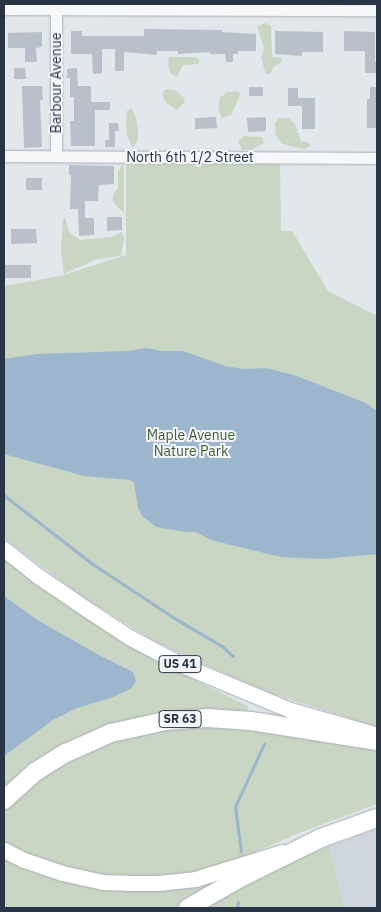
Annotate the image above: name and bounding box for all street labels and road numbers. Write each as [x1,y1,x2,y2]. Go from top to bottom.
street label: Barbour Avenue [48,33,64,133]
street label: North 6th 1/2 Street [126,149,254,165]
road number: US 41 [158,654,202,674]
road number: SR 63 [158,710,202,729]

